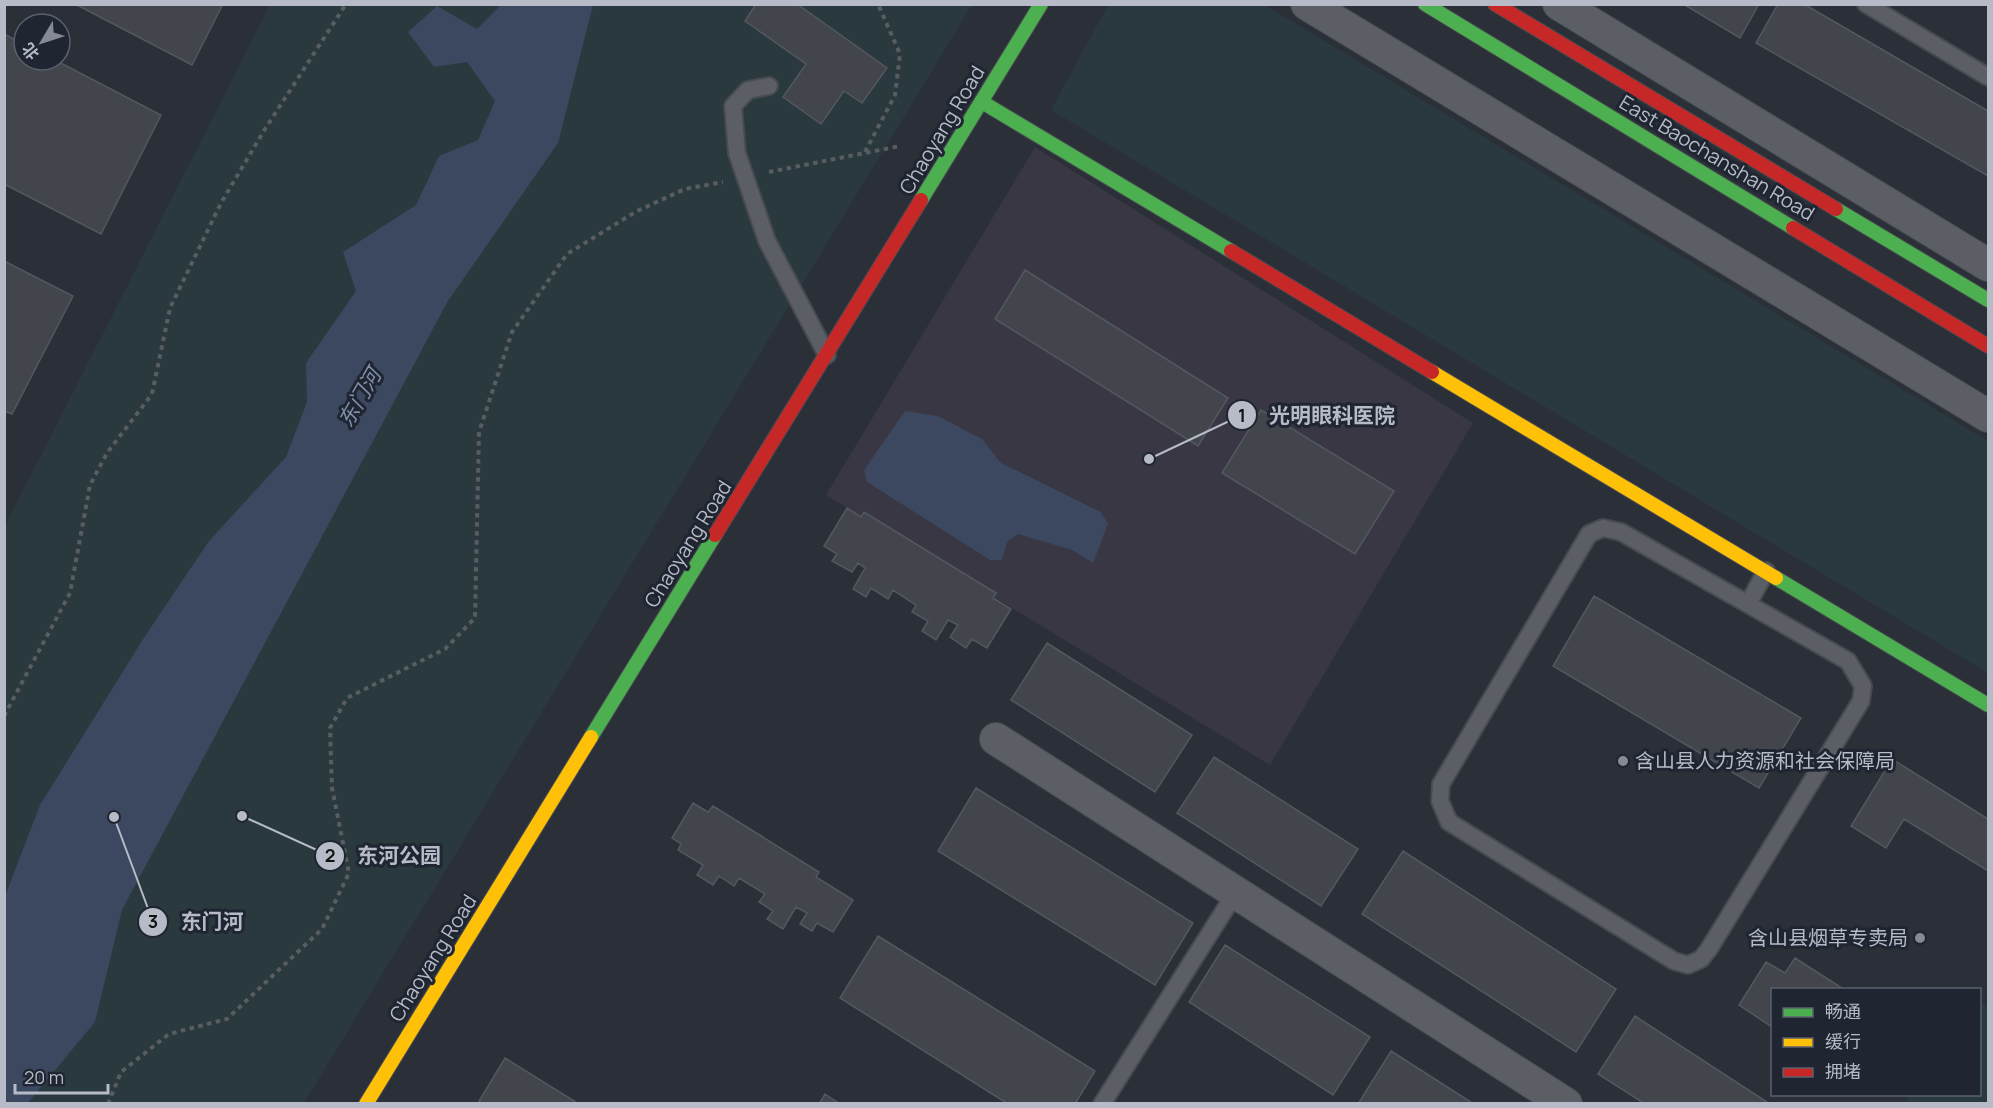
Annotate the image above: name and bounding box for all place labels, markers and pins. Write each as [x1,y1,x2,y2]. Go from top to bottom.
callout: 光明眼科医院 [1227,396,1407,435]
place label: 含山县人力资源和社会保障局 [1635,747,1895,774]
marker: 含山县人力资源和社会保障局 [1616,754,1630,768]
callout: 东河公园 [315,836,453,875]
callout: 东门河 [138,902,255,941]
place label: 含山县烟草专卖局 [1748,924,1908,951]
marker: 含山县烟草专卖局 [1913,931,1927,945]

